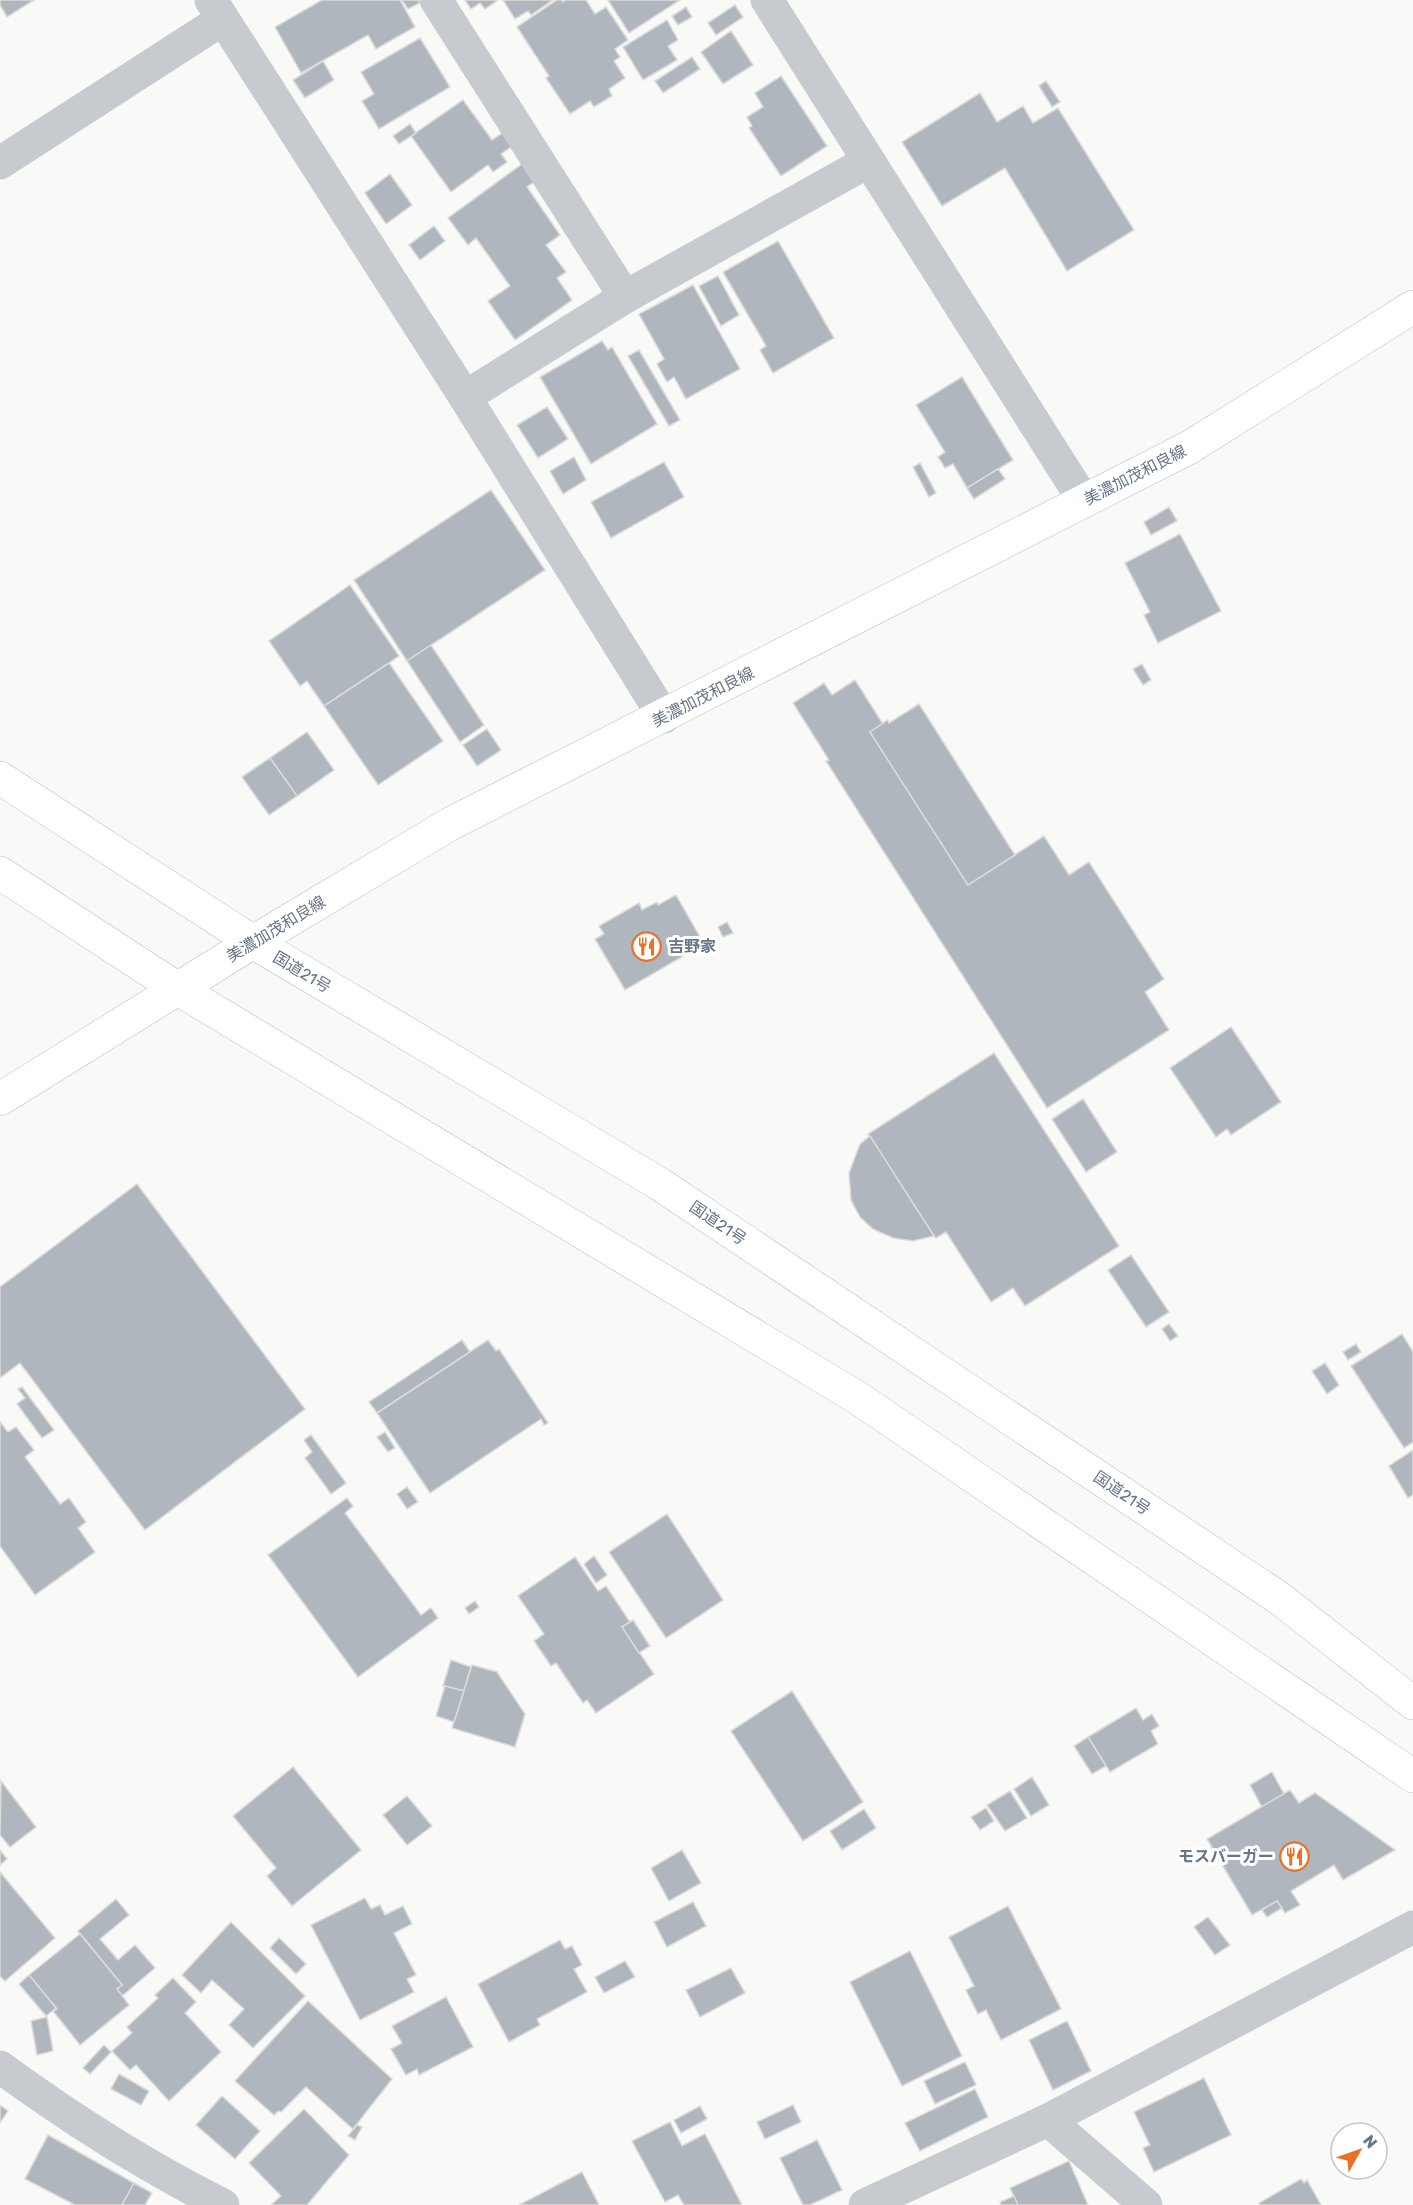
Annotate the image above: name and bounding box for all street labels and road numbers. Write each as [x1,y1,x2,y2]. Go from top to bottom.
street label: 美濃加茂和良線 [1081,441,1189,509]
street label: 美濃加茂和良線 [649,663,757,731]
street label: 美濃加茂和良線 [223,892,329,966]
street label: 国道21号 [270,947,334,997]
street label: 国道21号 [686,1197,750,1249]
street label: 国道21号 [1090,1467,1154,1519]

